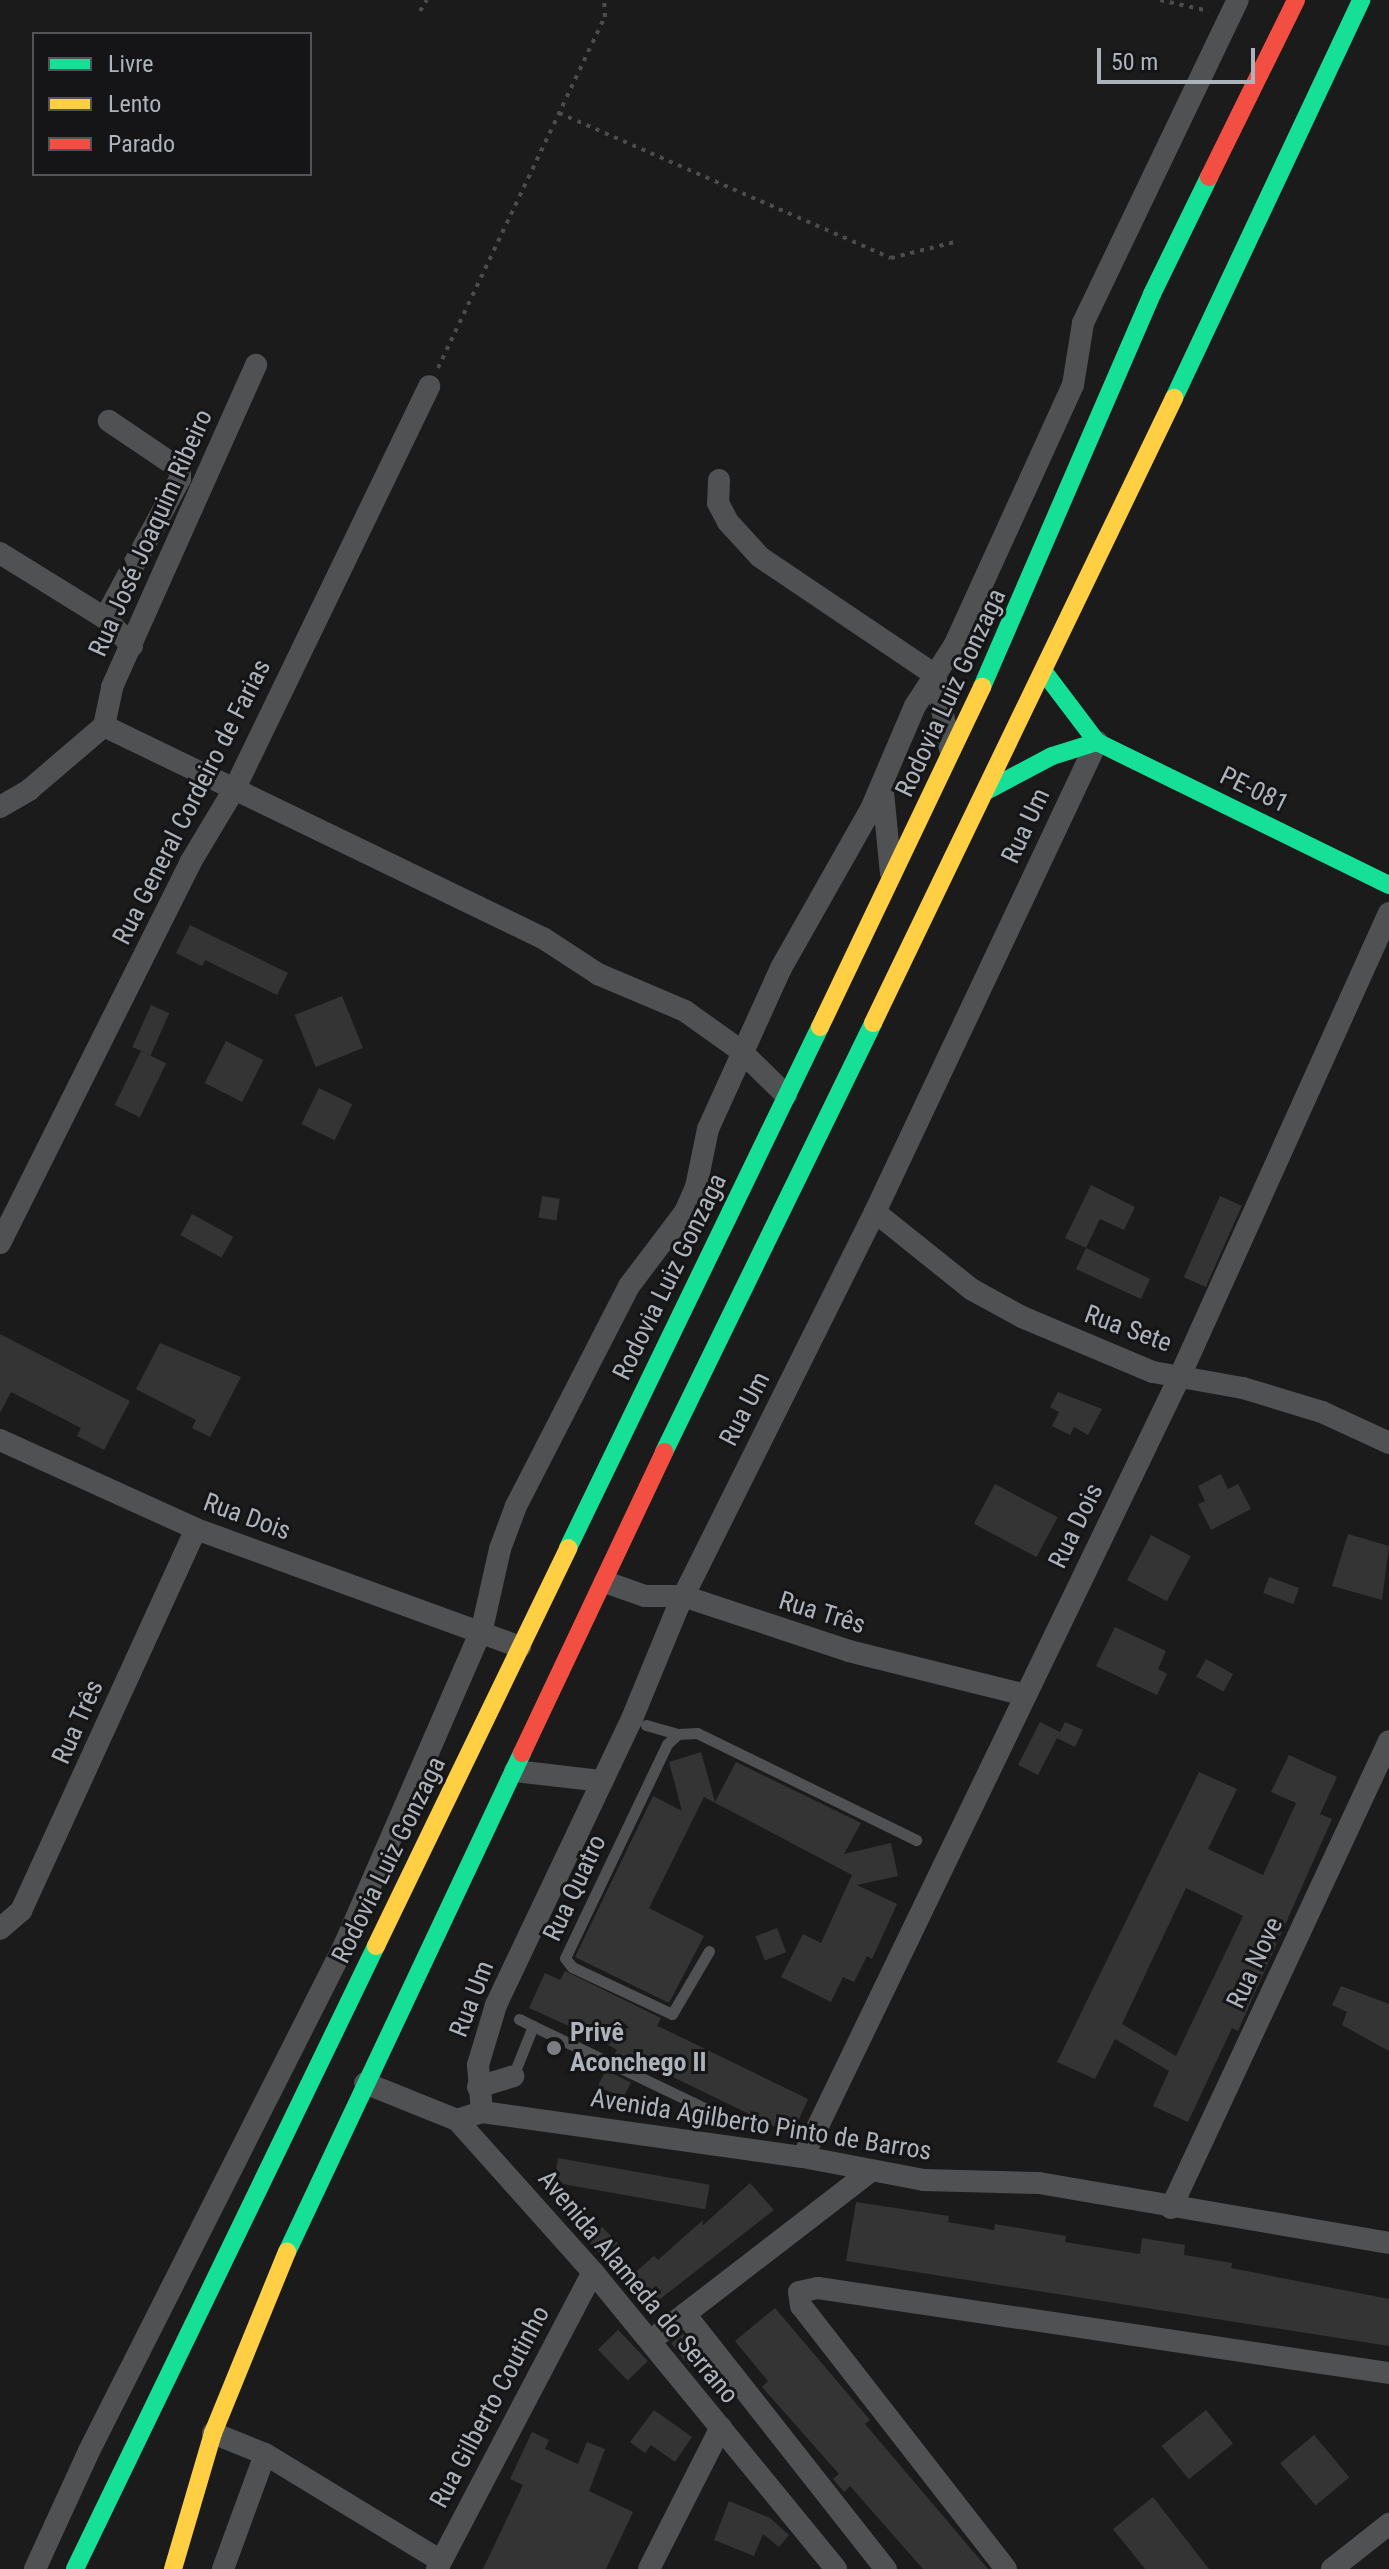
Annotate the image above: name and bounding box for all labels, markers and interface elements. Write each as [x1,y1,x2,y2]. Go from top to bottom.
legend [32,32,312,176]
scale bar [1101,32,1259,82]
text: 50 m [1111,48,1158,76]
text: Livre [108,50,154,78]
text: Lento [108,90,161,118]
text: Parado [108,130,175,158]
street label: Rua José Joaquim Ribeiro [82,405,220,661]
street label: Rodovia Luiz Gonzaga [889,584,1013,802]
street label: Rua General Cordeiro de Farias [106,654,278,950]
street label: PE-081 [1215,760,1293,820]
street label: Rua Um [995,784,1057,868]
street label: Rodovia Luiz Gonzaga [606,1169,734,1385]
street label: Rua Sete [1080,1299,1176,1359]
street label: Rua Um [713,1367,777,1451]
street label: Rua Dois [1042,1478,1110,1574]
street label: Rua Dois [199,1487,295,1547]
street label: Rua Três [775,1585,869,1641]
street label: Rua Três [46,1675,110,1769]
street label: Rodovia Luiz Gonzaga [325,1752,453,1968]
street label: Rua Quatro [537,1830,613,1946]
street label: Rua Nove [1220,1912,1290,2014]
street label: Rua Um [443,1957,501,2041]
place label: Privê Aconchego II [570,2017,706,2078]
marker: Privê Aconchego II [545,2039,563,2057]
street label: Avenida Agilberto Pinto de Barros [588,2083,934,2167]
street label: Avenida Alameda do Serrano [531,2164,745,2410]
street label: Rua Gilberto Coutinho [424,2301,556,2513]

